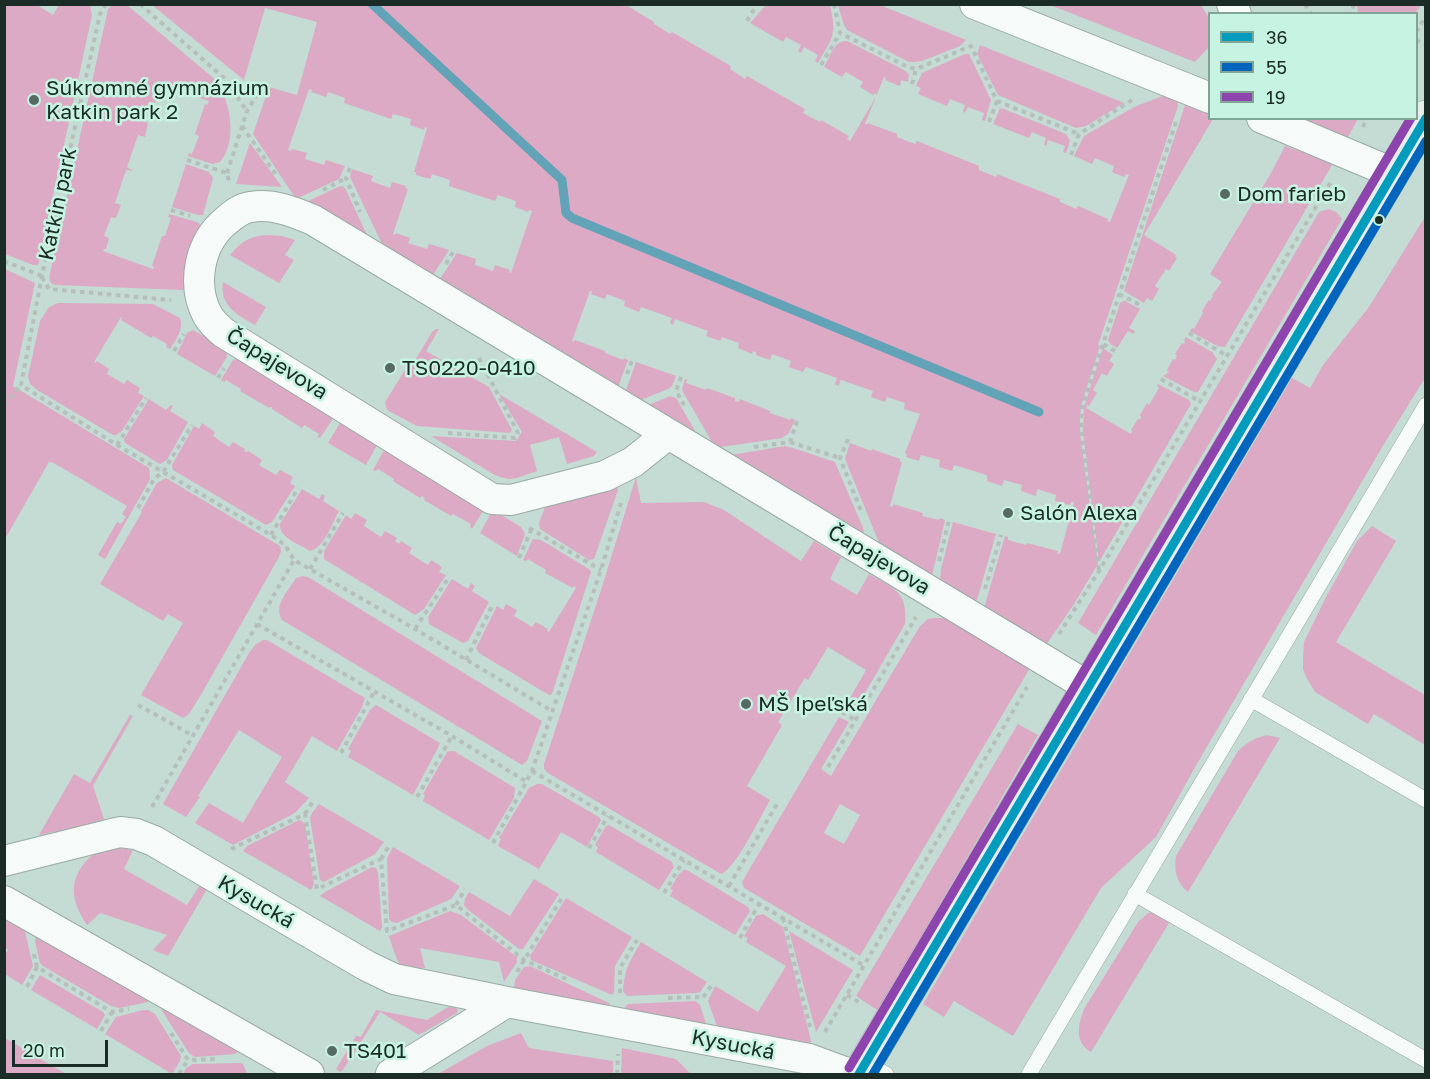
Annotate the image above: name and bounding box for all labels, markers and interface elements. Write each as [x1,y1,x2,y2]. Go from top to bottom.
legend [1208,12,1418,120]
text: 36 [1266,26,1287,48]
text: 55 [1266,56,1287,78]
place label: Súkromné gymnázium Katkin park 2 [46,75,269,125]
text: 19 [1266,86,1286,108]
marker: Súkromné gymnázium Katkin park 2 [27,93,41,107]
street label: Katkin park [34,145,82,263]
place label: Dom farieb [1237,181,1346,207]
marker: Dom farieb [1218,187,1232,201]
unlabelled marker [1373,214,1385,226]
street label: Čapajevova [222,323,332,405]
place label: TS0220-0410 [402,355,536,381]
marker: TS0220-0410 [383,361,397,375]
place label: Salón Alexa [1020,500,1138,526]
marker: Salón Alexa [1001,506,1015,520]
street label: Čapajevova [823,520,935,600]
place label: MŠ Ipeľská [758,691,868,717]
marker: MŠ Ipeľská [739,697,753,711]
street label: Kysucká [213,870,299,934]
street label: Kysucká [689,1025,777,1065]
scale bar [15,1028,111,1066]
place label: TS401 [344,1038,406,1064]
text: 20 m [23,1039,65,1061]
marker: TS401 [325,1044,339,1058]

